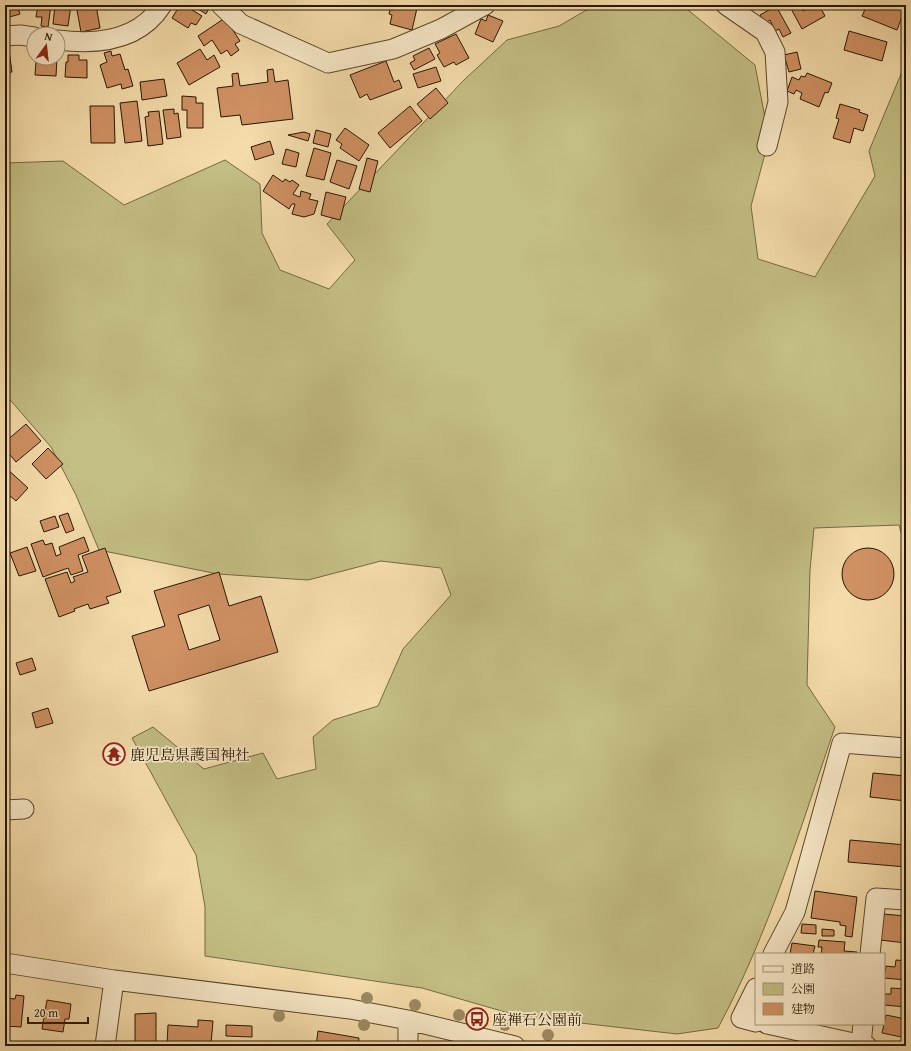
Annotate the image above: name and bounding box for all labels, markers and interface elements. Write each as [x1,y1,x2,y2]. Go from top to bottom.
north arrow [26,26,66,66]
text: N [43,28,55,45]
temple icon: 鹿児島県護国神社 [101,741,127,767]
place label: 鹿児島県護国神社 [130,744,250,765]
legend [755,953,885,1025]
text: 道路 [791,960,815,977]
text: 公園 [791,980,815,997]
scale bar [28,999,88,1025]
text: 建物 [791,1000,815,1017]
text: 20 m [34,1004,58,1021]
bus stop icon: 座禅石公園前 [464,1006,490,1032]
place label: 座禅石公園前 [492,1009,582,1030]

